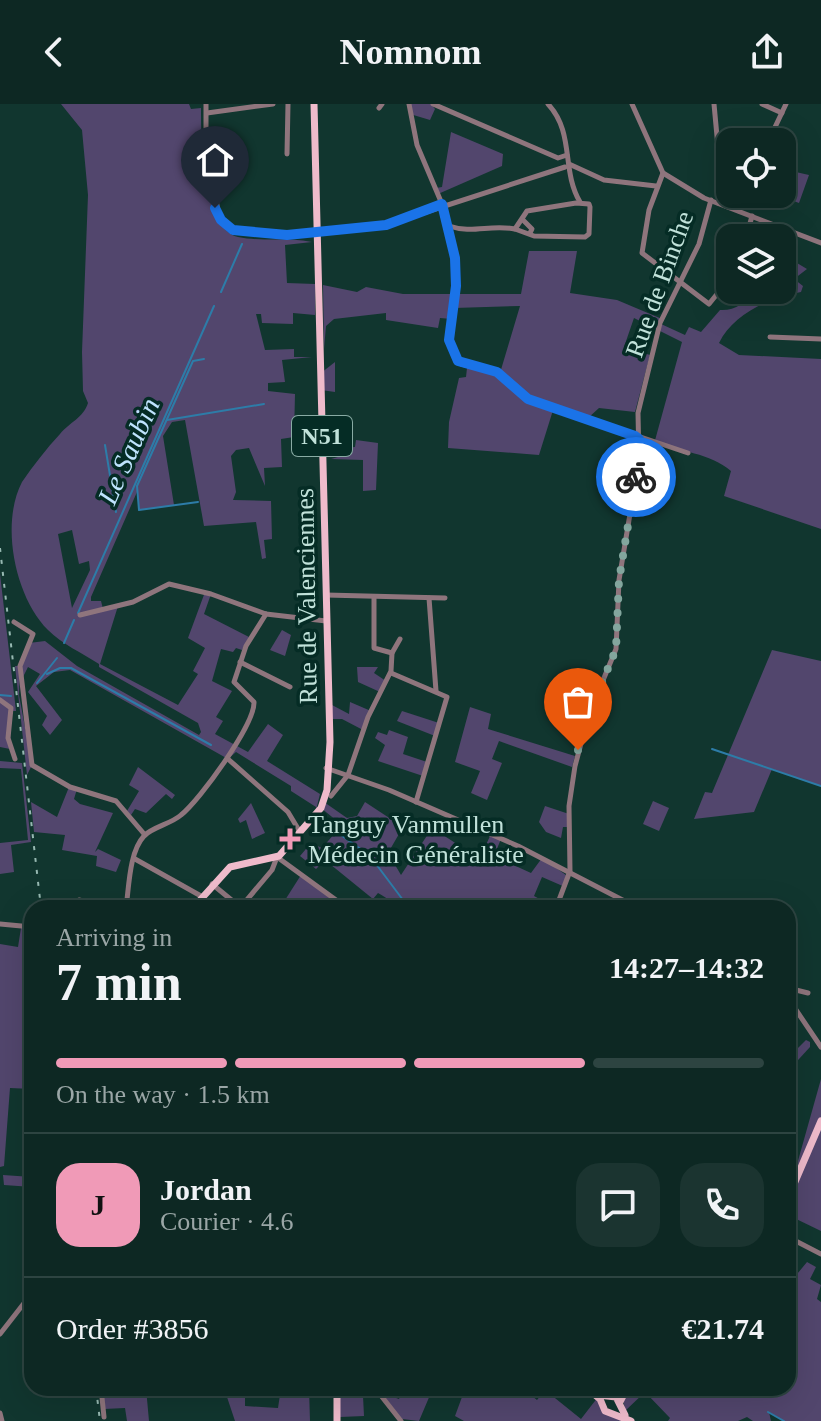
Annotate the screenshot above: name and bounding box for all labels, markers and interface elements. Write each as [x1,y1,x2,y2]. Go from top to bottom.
icon: back [32,30,76,74]
icon: share [745,30,789,74]
text: Nomnom [340,32,482,72]
pin [181,126,249,208]
map controls [716,128,796,304]
button: locate [716,128,796,208]
icon: home [193,138,237,182]
street label: Rue de Binche [620,207,699,361]
button: layers [716,224,796,304]
water label: Le Saubin [91,393,166,510]
road number: N51 [292,416,352,456]
courier [596,437,676,517]
icon: bike [614,455,658,499]
street label: Rue de Valenciennes [290,488,323,704]
pin [544,668,612,750]
icon: bag [556,680,600,724]
place label: Tanguy Vanmullen Médecin Généraliste [308,810,524,869]
marker: Tanguy Vanmullen Médecin Généraliste [279,828,301,850]
text: Arriving in [56,923,172,952]
text: 14:27–14:32 [609,951,764,984]
text: 7 min [56,954,182,1011]
text: On the way · 1.5 km [56,1080,270,1109]
button: chat [576,1163,660,1247]
button: phone [680,1163,764,1247]
text: Jordan [160,1173,252,1206]
text: J [91,1188,106,1221]
text: Courier · 4.6 [160,1207,294,1236]
text: Order #3856 [56,1312,208,1345]
text: €21.74 [682,1312,764,1345]

